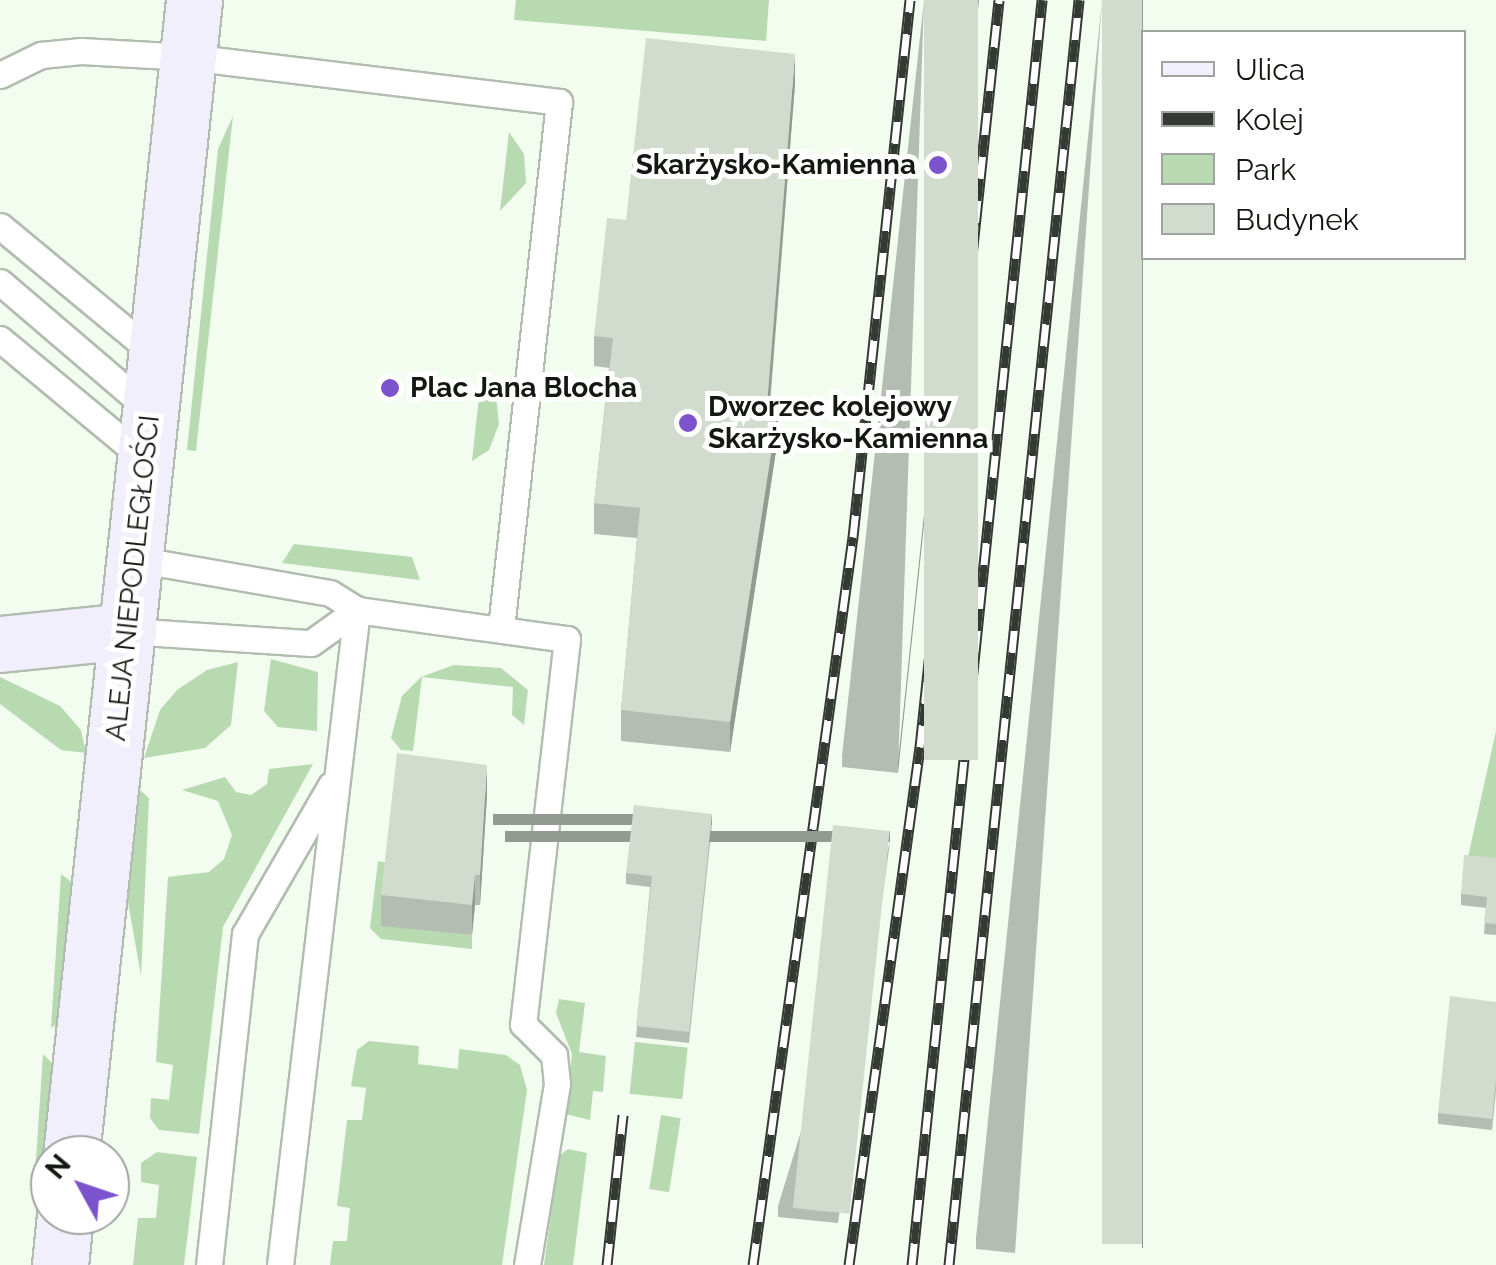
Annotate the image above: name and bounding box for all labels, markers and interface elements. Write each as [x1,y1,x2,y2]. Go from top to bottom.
legend [1141,30,1466,260]
text: Ulica [1235,52,1305,87]
text: Kolej [1235,102,1304,137]
place label: Skarżysko-Kamienna [636,148,916,182]
marker: Skarżysko-Kamienna [925,152,951,178]
text: Park [1235,152,1296,187]
text: Budynek [1235,202,1359,237]
place label: Plac Jana Blocha [410,371,638,405]
marker: Plac Jana Blocha [379,377,401,399]
place label: Dworzec kolejowy Skarżysko-Kamienna [708,390,988,456]
marker: Dworzec kolejowy Skarżysko-Kamienna [677,412,699,434]
street label: ALEJA NIEPODLEGŁOŚCI [99,413,167,743]
north arrow [30,1135,130,1235]
text: N [39,1148,78,1185]

